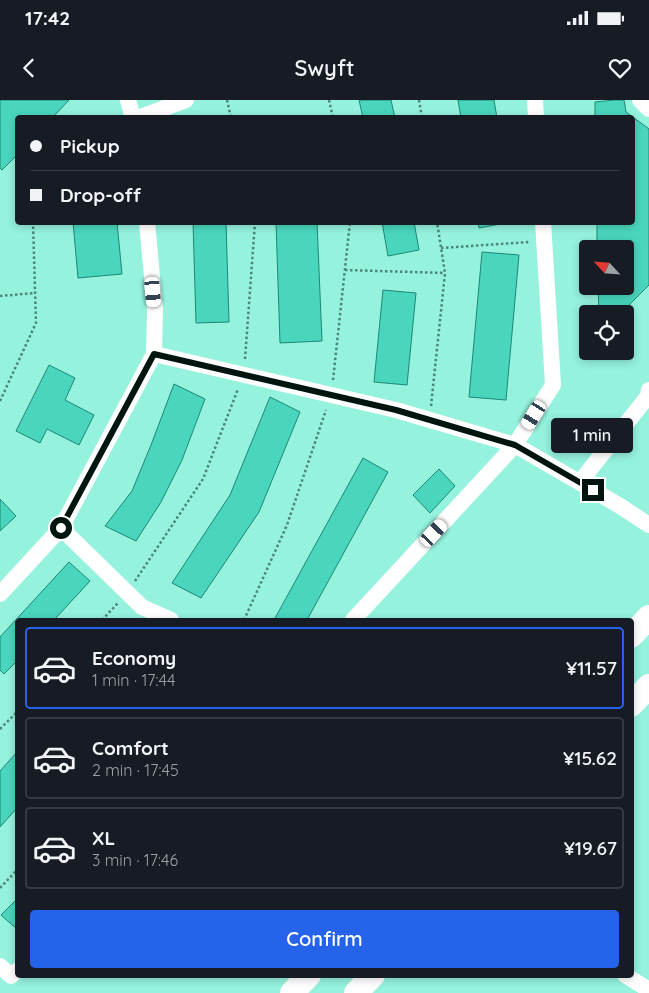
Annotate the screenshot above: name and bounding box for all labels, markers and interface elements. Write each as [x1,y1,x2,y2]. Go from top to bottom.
text: 17:42 [25,6,70,30]
icon: back [15,54,43,82]
text: Swyft [294,54,355,82]
icon: heart [606,54,634,82]
text: Pickup [60,134,120,158]
text: Drop-off [60,183,141,207]
north arrow [579,240,634,295]
map controls [579,240,634,360]
car [144,276,161,308]
button: locate [579,305,634,360]
car [519,398,548,432]
callout: 1 min [552,418,634,452]
text: 1 min [573,425,611,445]
route end [582,479,604,501]
route start [50,517,72,539]
car [418,517,449,549]
icon: car [32,646,77,691]
text: Economy [92,646,176,670]
text: ¥11.57 [566,656,617,680]
text: 1 min · 17:44 [92,670,175,690]
icon: car [32,736,77,781]
text: Comfort [92,736,169,760]
text: ¥15.62 [563,746,617,770]
text: 2 min · 17:45 [92,760,179,780]
icon: car [32,826,77,871]
text: XL [92,826,115,850]
text: ¥19.67 [564,836,617,860]
text: 3 min · 17:46 [92,850,178,870]
button: Confirm [30,910,619,968]

